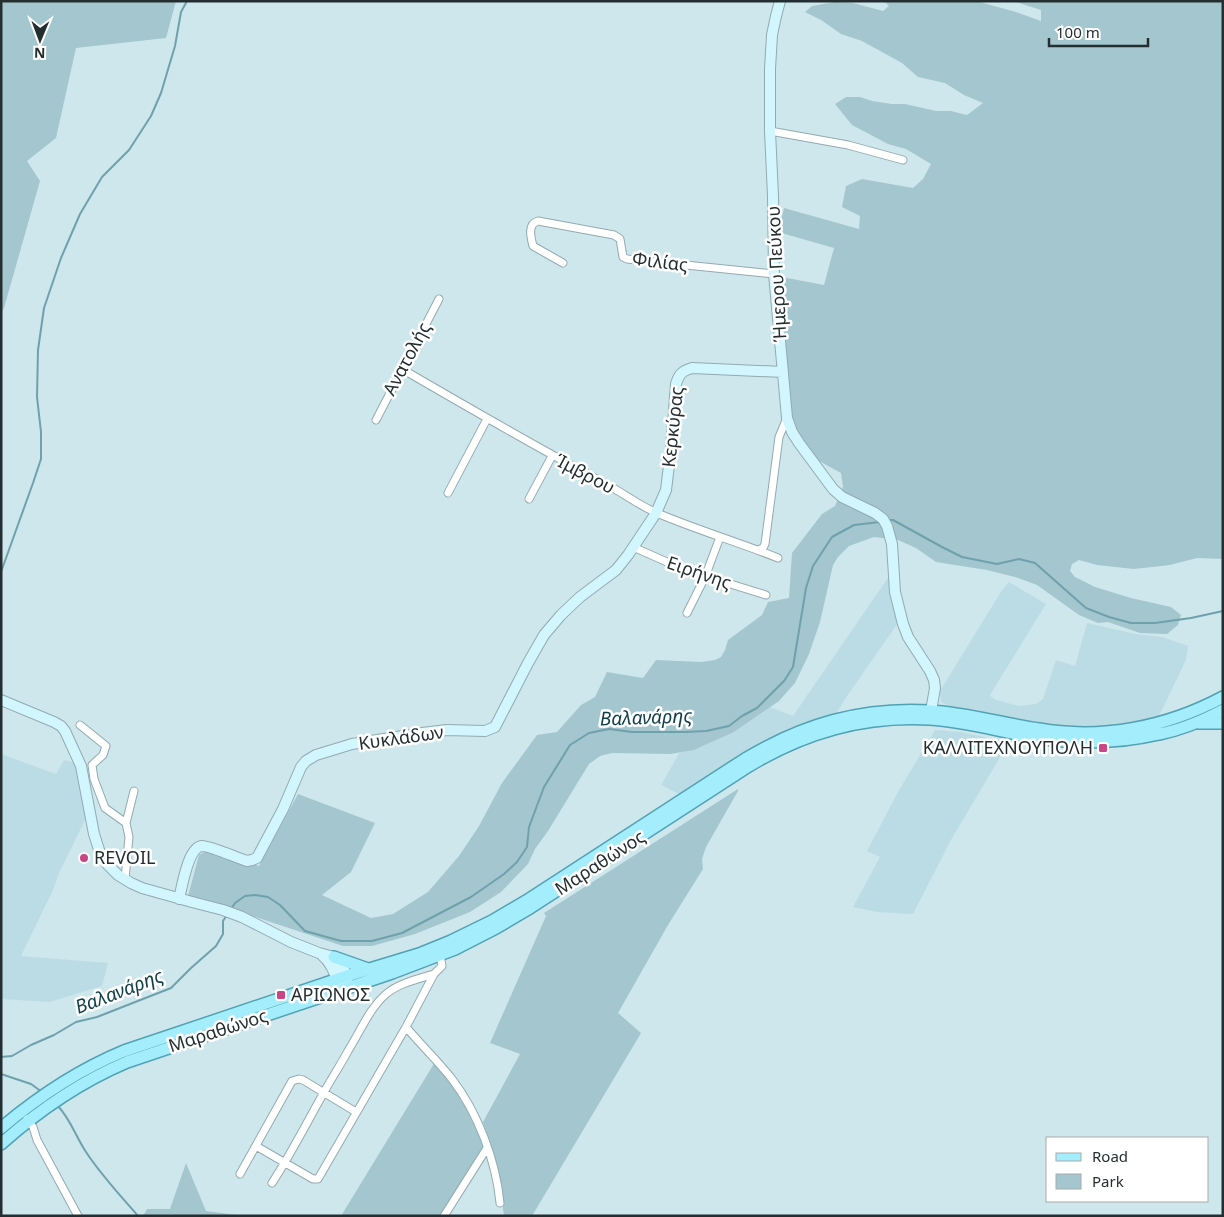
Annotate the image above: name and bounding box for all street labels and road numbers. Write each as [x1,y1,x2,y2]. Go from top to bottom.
street label: Ήμερου Πεύκου [760,205,792,343]
street label: Φιλίας [631,246,690,276]
street label: Ανατολής [377,318,436,399]
street label: Κερκύρας [656,385,688,469]
street label: Ίμβρου [552,447,619,499]
street label: Ειρήνης [664,550,735,594]
street label: Κυκλάδων [357,719,445,755]
street label: Μαραθώνος [550,824,649,900]
street label: Μαραθώνος [165,1003,271,1057]

